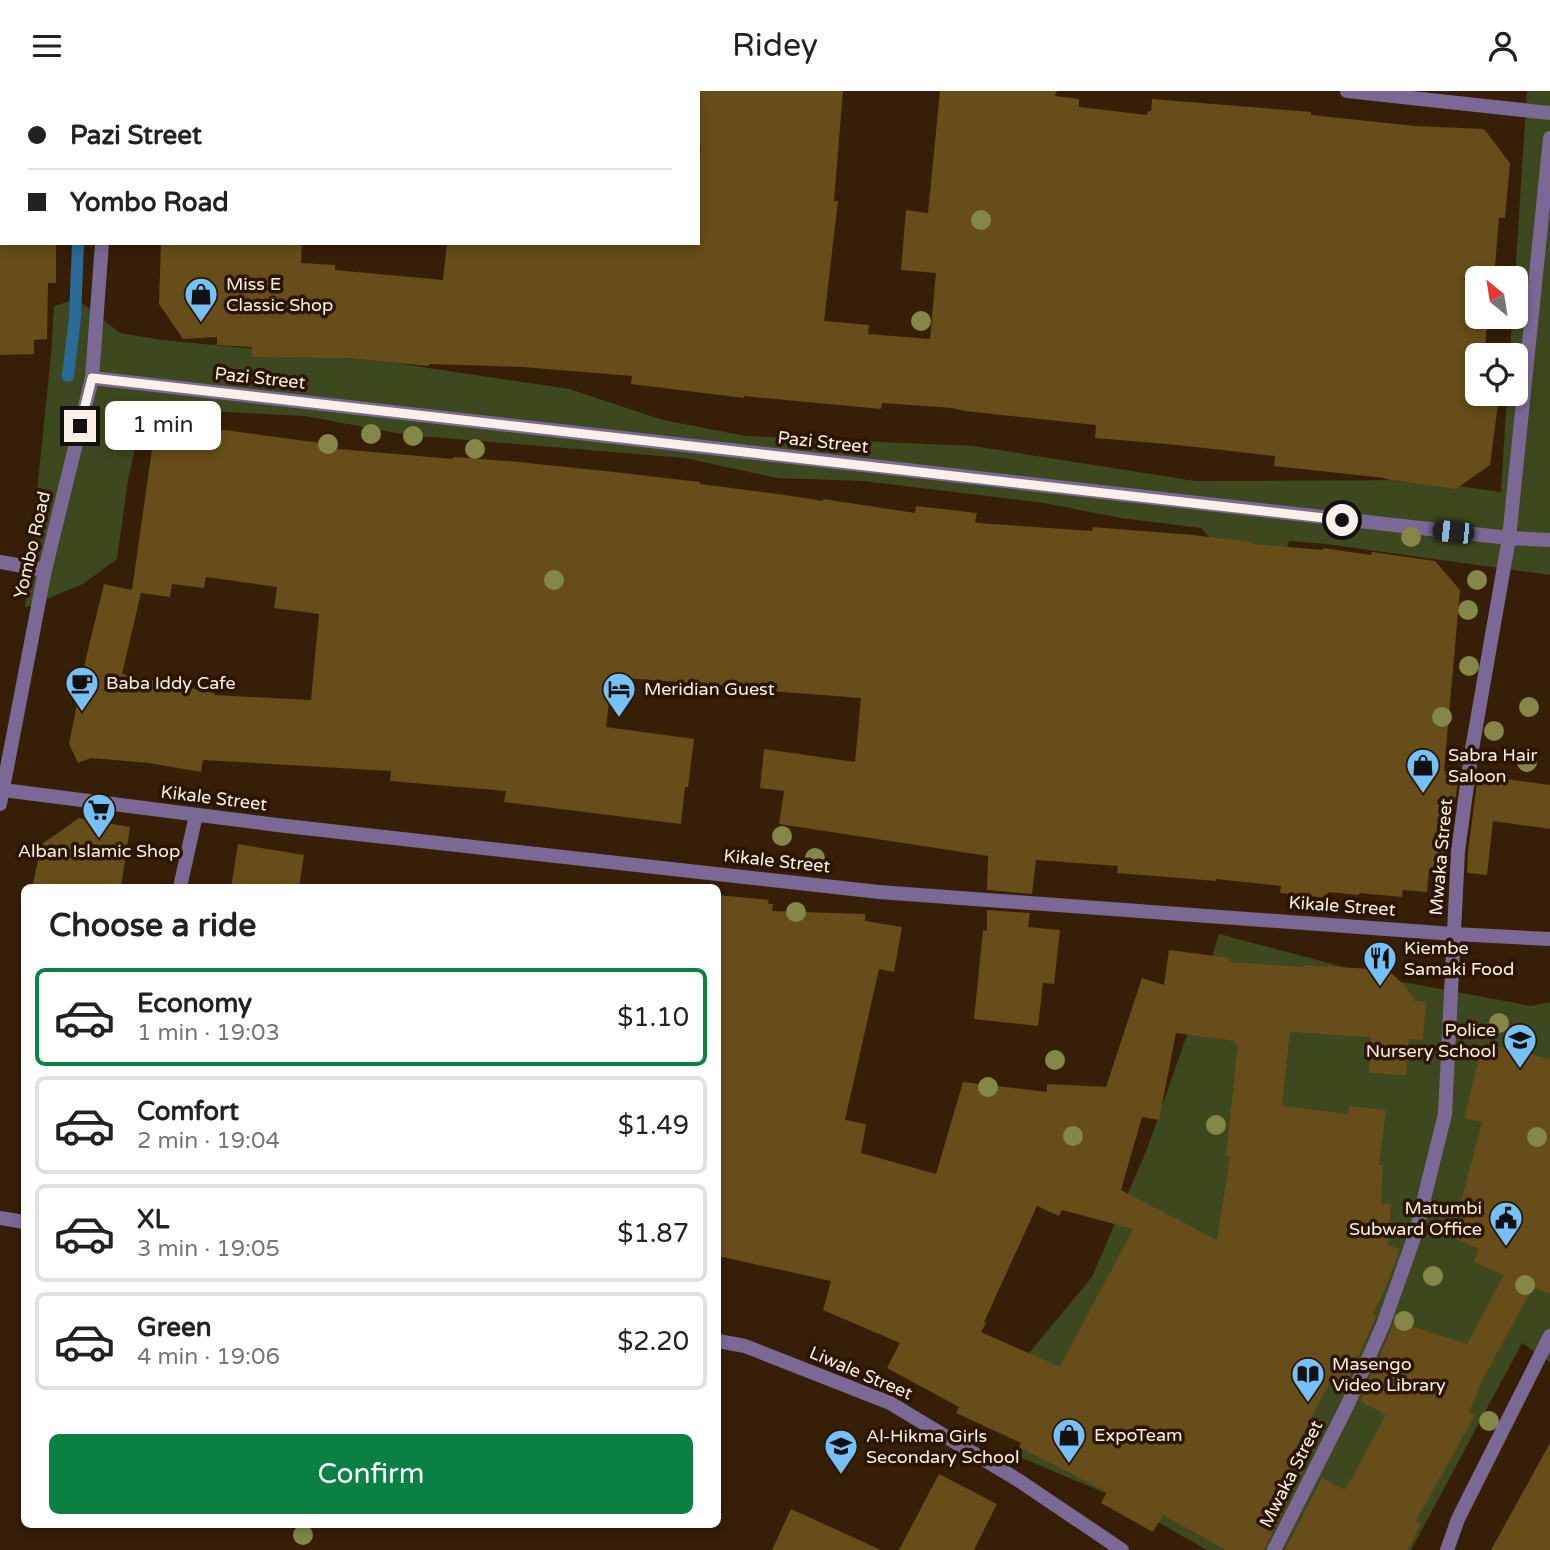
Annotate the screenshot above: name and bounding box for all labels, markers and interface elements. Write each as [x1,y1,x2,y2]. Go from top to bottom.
icon: menu [28,27,66,65]
text: Ridey [732,27,818,65]
icon: person [1484,27,1522,65]
text: Pazi Street [70,120,202,151]
text: Yombo Road [70,187,229,218]
north arrow [1465,266,1528,329]
map controls [1465,266,1528,406]
place label: Miss E Classic Shop [226,273,333,316]
shop icon: Miss E Classic Shop [182,275,220,324]
button: locate [1465,343,1528,406]
street label: Pazi Street [213,362,307,394]
callout: 1 min [104,401,220,451]
route end [64,410,96,442]
text: 1 min [132,411,194,439]
street label: Pazi Street [776,426,870,458]
street label: Yombo Road [9,489,55,601]
route start [1326,504,1358,536]
car [1432,519,1475,545]
cafe icon: Baba Iddy Cafe [63,664,101,713]
hotel icon: Meridian Guest [600,670,638,719]
place label: Baba Iddy Cafe [106,672,236,694]
place label: Meridian Guest [644,678,775,700]
place label: Sabra Hair Saloon [1448,744,1537,787]
shop icon: Sabra Hair Saloon [1404,746,1442,795]
street label: Kikale Street [160,781,269,815]
supermarket icon: Alban Islamic Shop [80,791,118,840]
street label: Mwaka Street [1425,797,1457,916]
place label: Alban Islamic Shop [18,840,180,862]
street label: Kikale Street [723,844,832,878]
street label: Kikale Street [1288,891,1396,921]
text: Choose a ride [49,907,256,945]
place label: Kiembe Samaki Food [1404,937,1514,980]
restaurant icon: Kiembe Samaki Food [1361,939,1399,988]
icon: car [53,986,116,1049]
text: Economy [137,988,252,1019]
text: $1.10 [617,1002,689,1033]
text: 1 min · 19:03 [137,1019,280,1047]
place label: Police Nursery School [1366,1019,1496,1062]
school or university icon: Police Nursery School [1501,1021,1539,1070]
icon: car [53,1094,116,1157]
text: Comfort [137,1096,239,1127]
text: $1.49 [618,1110,689,1141]
text: 2 min · 19:04 [137,1127,280,1155]
place label: Matumbi Subward Office [1349,1197,1482,1240]
public building icon: Matumbi Subward Office [1487,1199,1525,1248]
icon: car [53,1202,116,1265]
text: XL [137,1204,169,1235]
text: $1.87 [617,1218,689,1249]
text: 3 min · 19:05 [137,1235,280,1263]
icon: car [53,1310,116,1373]
text: Green [137,1312,212,1343]
text: $2.20 [617,1326,689,1357]
street label: Liwale Street [806,1341,916,1405]
text: 4 min · 19:06 [137,1343,280,1371]
place label: Masengo Video Library [1332,1353,1446,1396]
library icon: Masengo Video Library [1289,1355,1327,1404]
shop icon: ExpoTeam [1050,1416,1088,1465]
street label: Mwaka Street [1255,1417,1327,1531]
place label: ExpoTeam [1094,1424,1183,1446]
place label: Al-Hikma Girls Secondary School [866,1425,1019,1468]
school or university icon: Al-Hikma Girls Secondary School [822,1427,860,1476]
button: Confirm [49,1434,693,1514]

